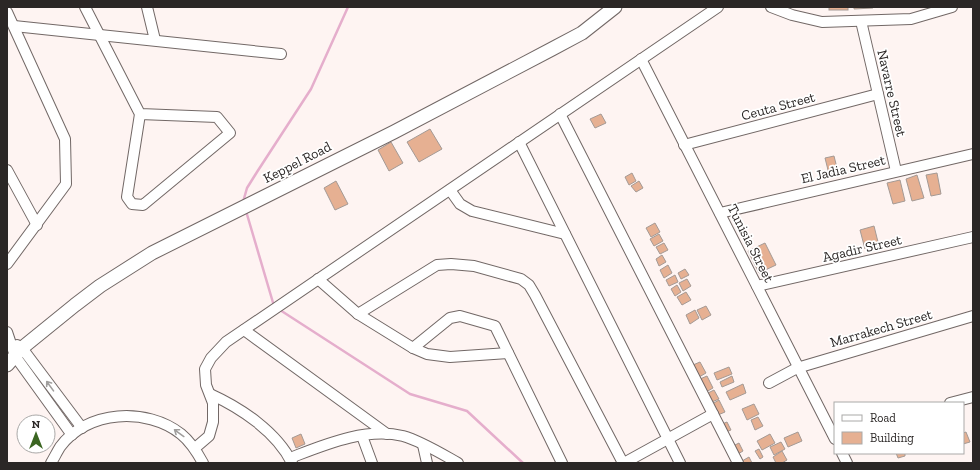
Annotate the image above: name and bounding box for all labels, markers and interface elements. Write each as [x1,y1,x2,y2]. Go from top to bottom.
street label: Navarre Street [873,48,910,139]
street label: Ceuta Street [739,88,818,124]
street label: Keppel Road [260,138,334,187]
street label: El Jadia Street [799,151,888,187]
street label: Tunisia Street [724,201,778,286]
street label: Agadir Street [821,231,904,266]
street label: Marrakech Street [828,306,935,351]
one-way arrow [46,380,54,391]
legend [834,402,964,454]
text: Road [870,411,896,425]
north arrow [16,414,56,454]
text: N [32,418,41,431]
one-way arrow [173,429,184,437]
text: Building [870,431,914,445]

